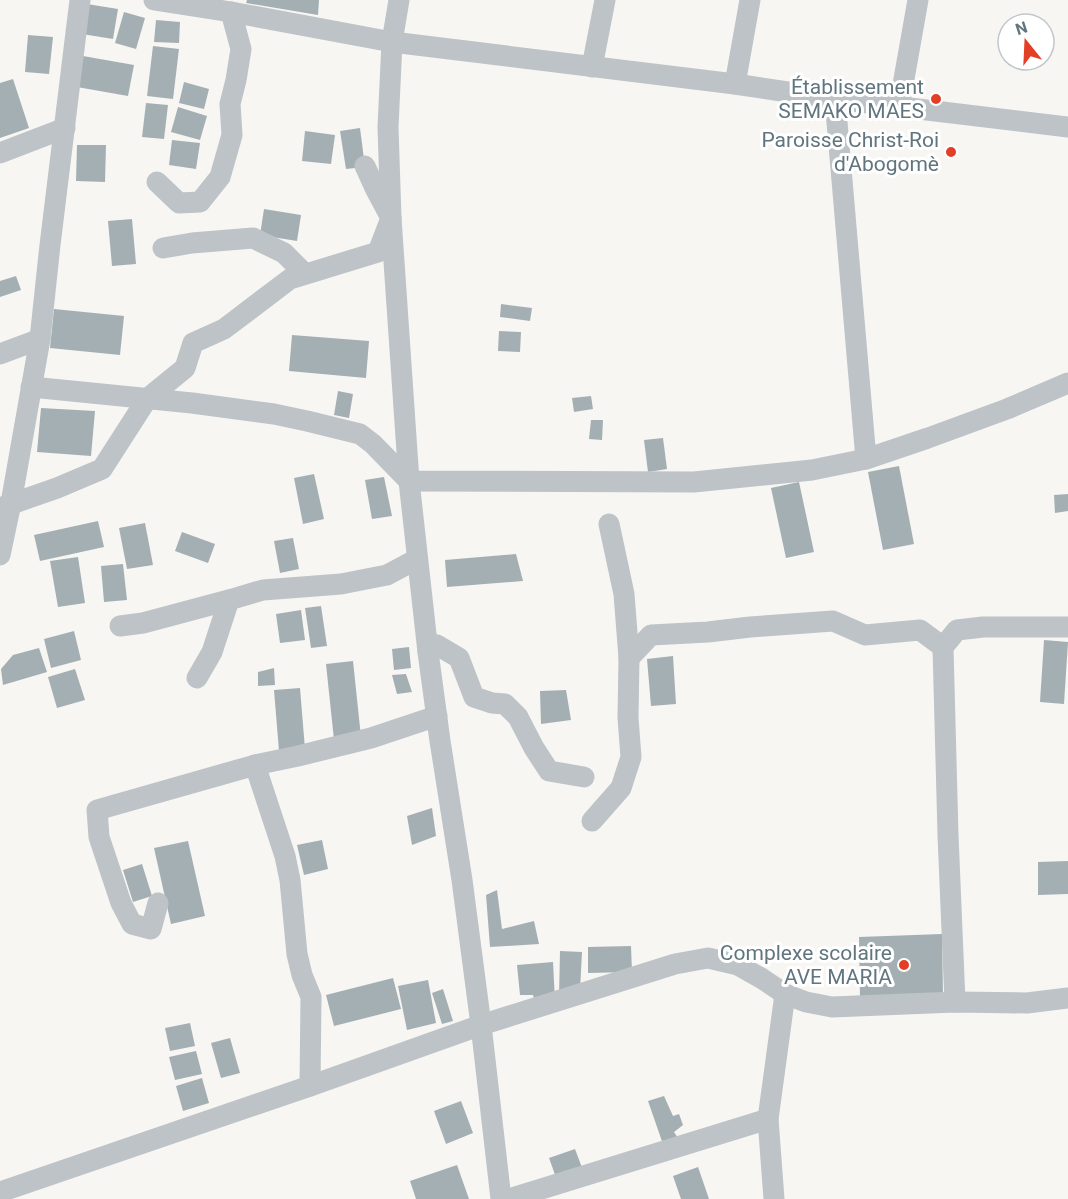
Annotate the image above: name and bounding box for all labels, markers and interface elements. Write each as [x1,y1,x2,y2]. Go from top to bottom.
north arrow [996,12,1056,72]
text: N [1013,17,1030,39]
place label: Établissement SEMAKO MAES [778,75,924,123]
marker: Établissement SEMAKO MAES [929,92,943,106]
place label: Paroisse Christ-Roi d'Abogomè [761,128,939,176]
marker: Paroisse Christ-Roi d'Abogomè [944,145,958,159]
place label: Complexe scolaire AVE MARIA [720,941,892,989]
marker: Complexe scolaire AVE MARIA [897,958,911,972]

